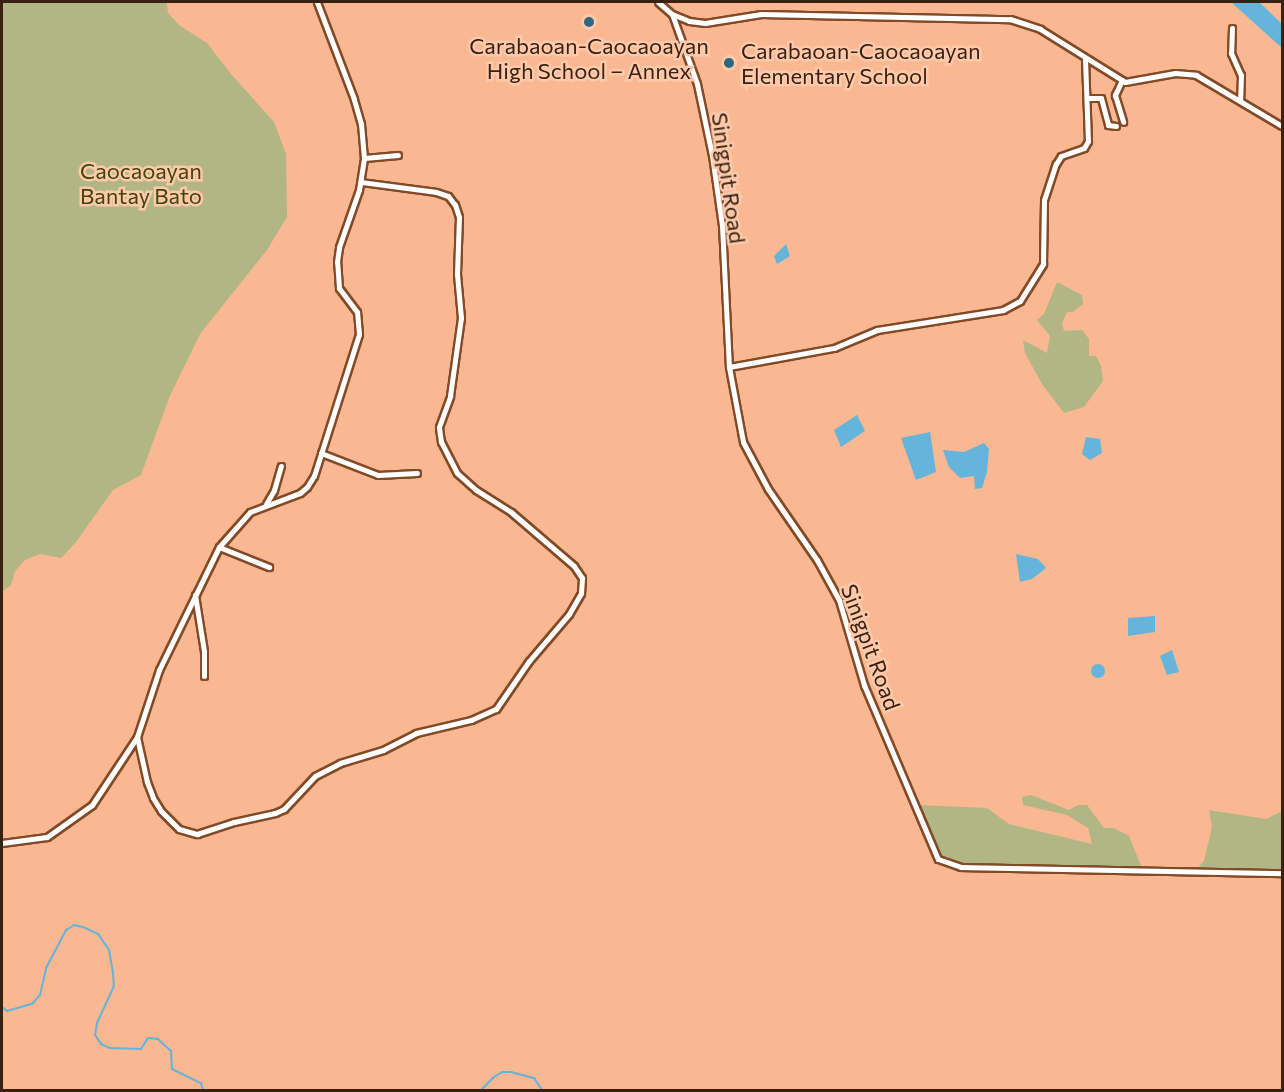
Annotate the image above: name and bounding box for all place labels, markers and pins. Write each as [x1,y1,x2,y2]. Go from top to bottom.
marker: Carabaoan-Caocaoayan High School – Annex [582,15,596,29]
place label: Carabaoan-Caocaoayan High School – Annex [469,32,709,84]
place label: Carabaoan-Caocaoayan Elementary School [741,37,981,88]
marker: Carabaoan-Caocaoayan Elementary School [722,56,736,70]

